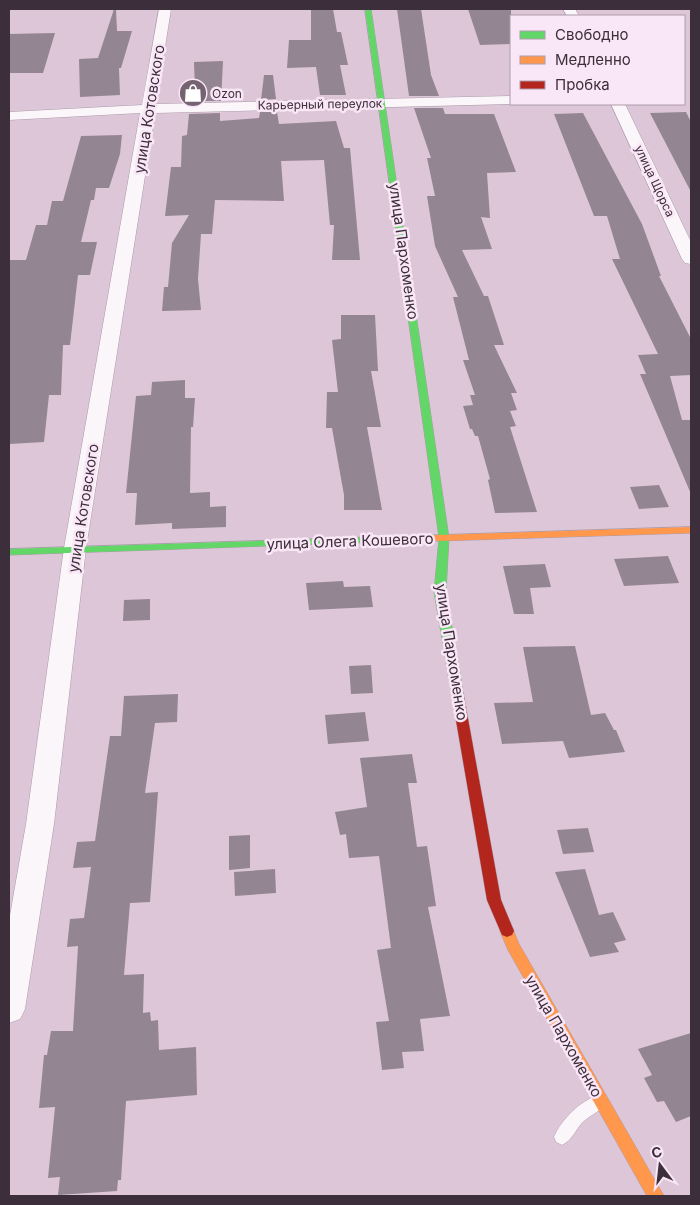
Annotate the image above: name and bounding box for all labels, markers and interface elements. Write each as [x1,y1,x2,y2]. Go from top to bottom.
legend [510,15,685,105]
text: Свободно [555,25,629,44]
street label: улица Котовского [129,43,169,175]
text: Медленно [555,50,631,69]
text: Пробка [555,75,610,94]
shop icon: Ozon [178,78,208,108]
place label: Ozon [212,86,242,101]
street label: Карьерный переулок [258,95,383,113]
street label: улица Щорса [632,143,678,219]
street label: улица Пархоменко [385,181,423,321]
street label: улица Котовского [63,442,103,574]
street label: улица Олега Кошевого [266,529,434,553]
street label: улица Пархоменко [432,582,472,722]
street label: улица Пархоменко [521,971,607,1101]
north arrow [635,1140,685,1190]
text: С [649,1142,664,1162]

